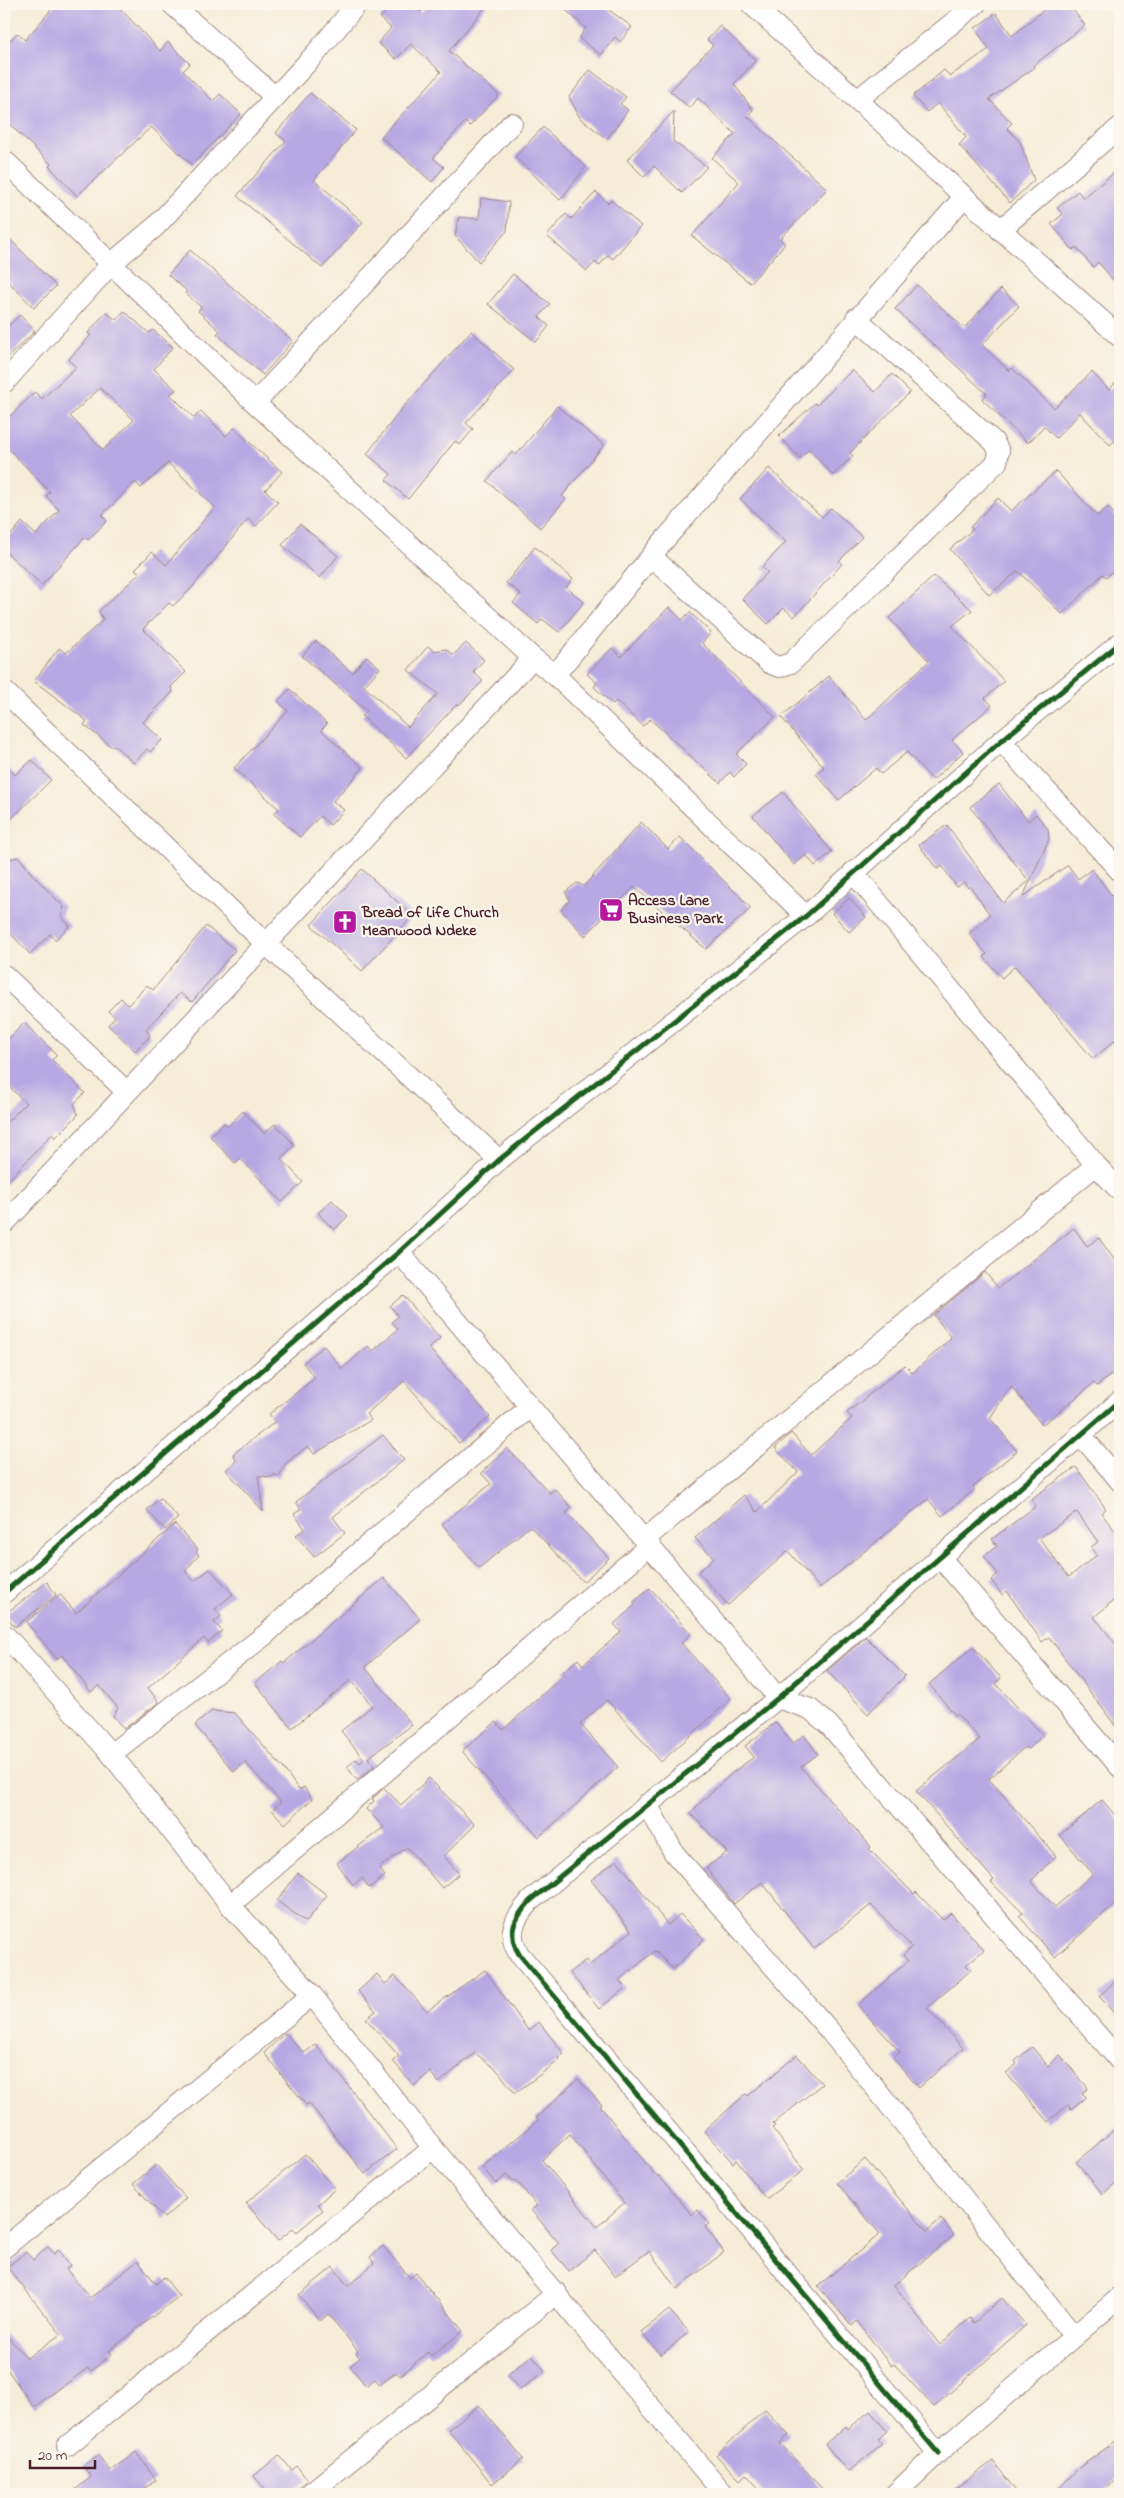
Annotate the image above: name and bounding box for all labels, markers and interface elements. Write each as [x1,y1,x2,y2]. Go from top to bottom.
place label: Access Lane Business Park [627,889,724,931]
supermarket icon: Access Lane Business Park [598,897,624,923]
place label: Bread of Life Church Meanwood Ndeke [361,901,499,943]
church icon: Bread of Life Church Meanwood Ndeke [332,909,358,935]
scale bar [30,2438,95,2470]
text: 20 m [38,2445,68,2467]

